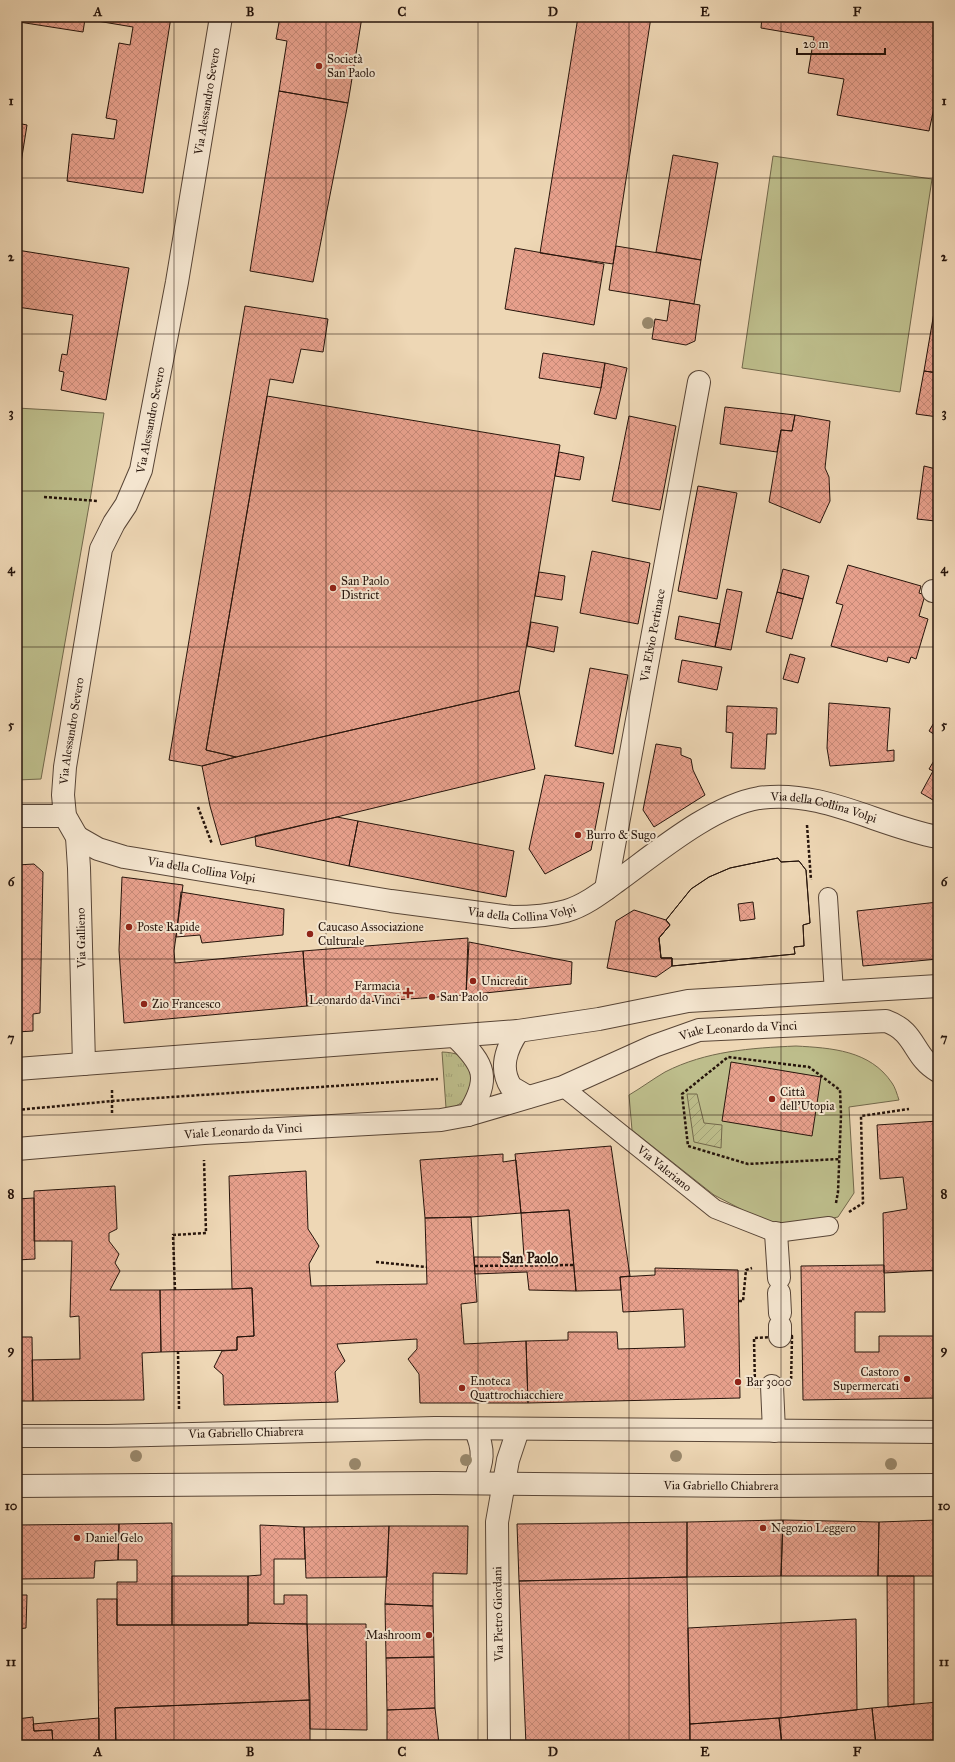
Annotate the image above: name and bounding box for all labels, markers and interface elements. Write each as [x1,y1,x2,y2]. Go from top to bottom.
text: A [93,4,103,20]
text: B [246,4,255,20]
text: C [398,4,407,20]
text: D [548,4,558,20]
text: E [700,4,710,20]
text: F [853,4,862,20]
scale bar [797,30,885,56]
text: 20 m [803,37,829,51]
street label: Via Alessandro Severo [191,47,223,157]
place label: Società San Paolo [327,52,375,80]
marker: Società San Paolo [314,61,324,71]
text: 1 [8,93,14,109]
text: 1 [941,93,947,109]
text: 2 [8,249,15,265]
text: 2 [941,249,948,265]
street label: Via Alessandro Severo [133,366,168,476]
text: 3 [8,405,14,421]
text: 3 [941,405,947,421]
text: 4 [7,561,15,577]
text: 4 [940,561,948,577]
place label: San Paolo District [341,574,389,602]
marker: San Paolo District [328,583,338,593]
street label: Via Elvio Pertinace [637,588,668,684]
street label: Via Alessandro Severo [57,676,87,786]
text: 5 [8,717,15,733]
text: 5 [941,717,948,733]
street label: Via della Collina Volpi [769,790,880,826]
place label: Burro & Sugo [586,828,656,843]
marker: Burro & Sugo [573,830,583,840]
street label: Via della Collina Volpi [146,854,257,886]
text: 6 [8,874,16,890]
text: 6 [941,874,949,890]
street label: Via della Collina Volpi [466,901,579,924]
street label: Via Gallieno [73,908,89,969]
place label: Poste Rapide [137,920,200,934]
place label: Caucaso Associazione Culturale [318,920,424,948]
marker: Poste Rapide [124,922,134,932]
marker: Caucaso Associazione Culturale [305,929,315,939]
place label: Unicredit [481,974,529,988]
marker: Unicredit [468,976,478,986]
place label: Farmacia Leonardo da Vinci [309,979,401,1007]
marker: Farmacia Leonardo da Vinci [403,988,413,998]
place label: San Paolo [440,990,488,1004]
marker: San Paolo [427,992,437,1002]
place label: Zio Francesco [152,997,221,1011]
marker: Zio Francesco [139,999,149,1009]
street label: Viale Leonardo da Vinci [676,1018,798,1044]
text: 7 [8,1030,15,1046]
text: 7 [941,1030,948,1046]
place label: Città dell'Utopia [780,1085,835,1113]
marker: Città dell'Utopia [767,1094,777,1104]
street label: Viale Leonardo da Vinci [182,1121,304,1142]
street label: Via Valeriano [634,1142,694,1194]
text: 8 [8,1186,15,1202]
text: 8 [941,1186,948,1202]
district label: San Paolo [502,1250,558,1267]
text: 9 [8,1342,15,1358]
text: 9 [941,1342,948,1358]
place label: Castoro Supermercati [833,1365,900,1393]
place label: Enoteca Quattrochiacchiere [470,1374,564,1402]
marker: Castoro Supermercati [902,1374,912,1384]
place label: Bar 3000 [746,1375,792,1389]
marker: Bar 3000 [733,1377,743,1387]
marker: Enoteca Quattrochiacchiere [457,1383,467,1393]
street label: Via Gabriello Chiabrera [187,1424,305,1441]
street label: Via Gabriello Chiabrera [662,1478,779,1493]
text: 10 [5,1498,18,1514]
text: 10 [938,1498,951,1514]
place label: Negozio Leggero [771,1521,856,1536]
marker: Negozio Leggero [758,1523,768,1533]
place label: Daniel Gelo [85,1531,143,1545]
marker: Daniel Gelo [72,1533,82,1543]
street label: Via Pietro Giordani [490,1566,506,1663]
place label: Mashroom [366,1628,421,1642]
marker: Mashroom [424,1630,434,1640]
text: 11 [6,1654,16,1670]
text: 11 [939,1654,949,1670]
text: A [93,1744,103,1760]
text: B [246,1744,255,1760]
text: C [398,1744,407,1760]
text: D [548,1744,558,1760]
text: E [700,1744,710,1760]
text: F [853,1744,862,1760]

